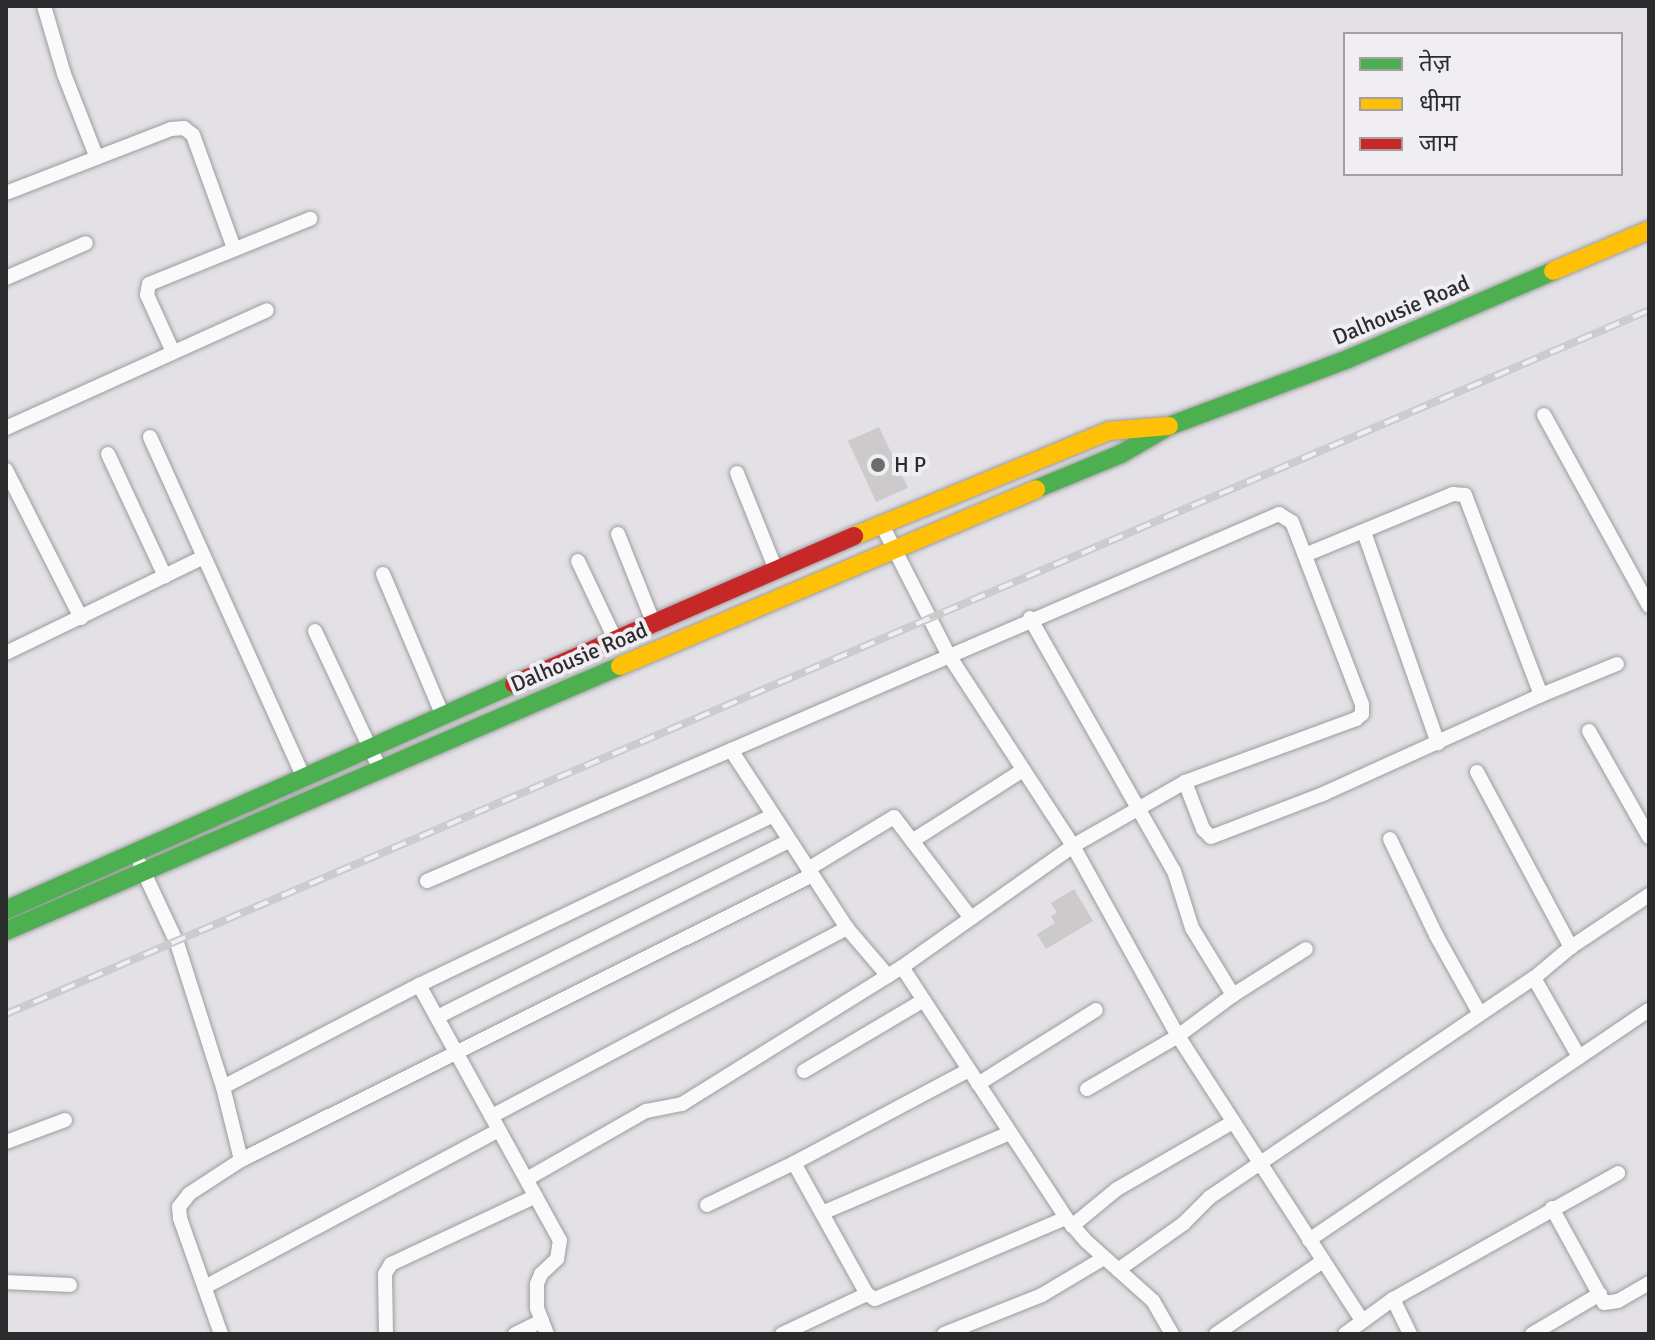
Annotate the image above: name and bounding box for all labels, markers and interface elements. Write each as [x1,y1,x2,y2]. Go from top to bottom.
legend [1343,32,1623,176]
text: तेज़ [1419,48,1451,78]
text: धीमा [1419,88,1461,118]
text: जाम [1419,128,1457,158]
street label: Dalhousie Road [1329,269,1473,351]
place label: H P [894,452,926,478]
marker: H P [869,456,887,474]
street label: Dalhousie Road [507,616,651,698]

